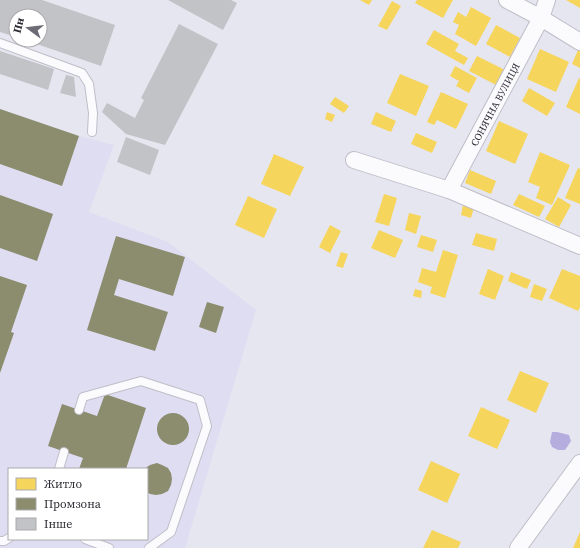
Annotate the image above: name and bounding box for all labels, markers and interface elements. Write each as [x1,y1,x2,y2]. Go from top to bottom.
north arrow [8,8,48,48]
text: Пн [10,16,28,35]
street label: СОНЯЧНА ВУЛИЦЯ [468,60,523,149]
legend [8,468,148,540]
text: Житло [44,476,82,492]
text: Промзона [44,496,102,512]
text: Інше [44,516,72,532]

